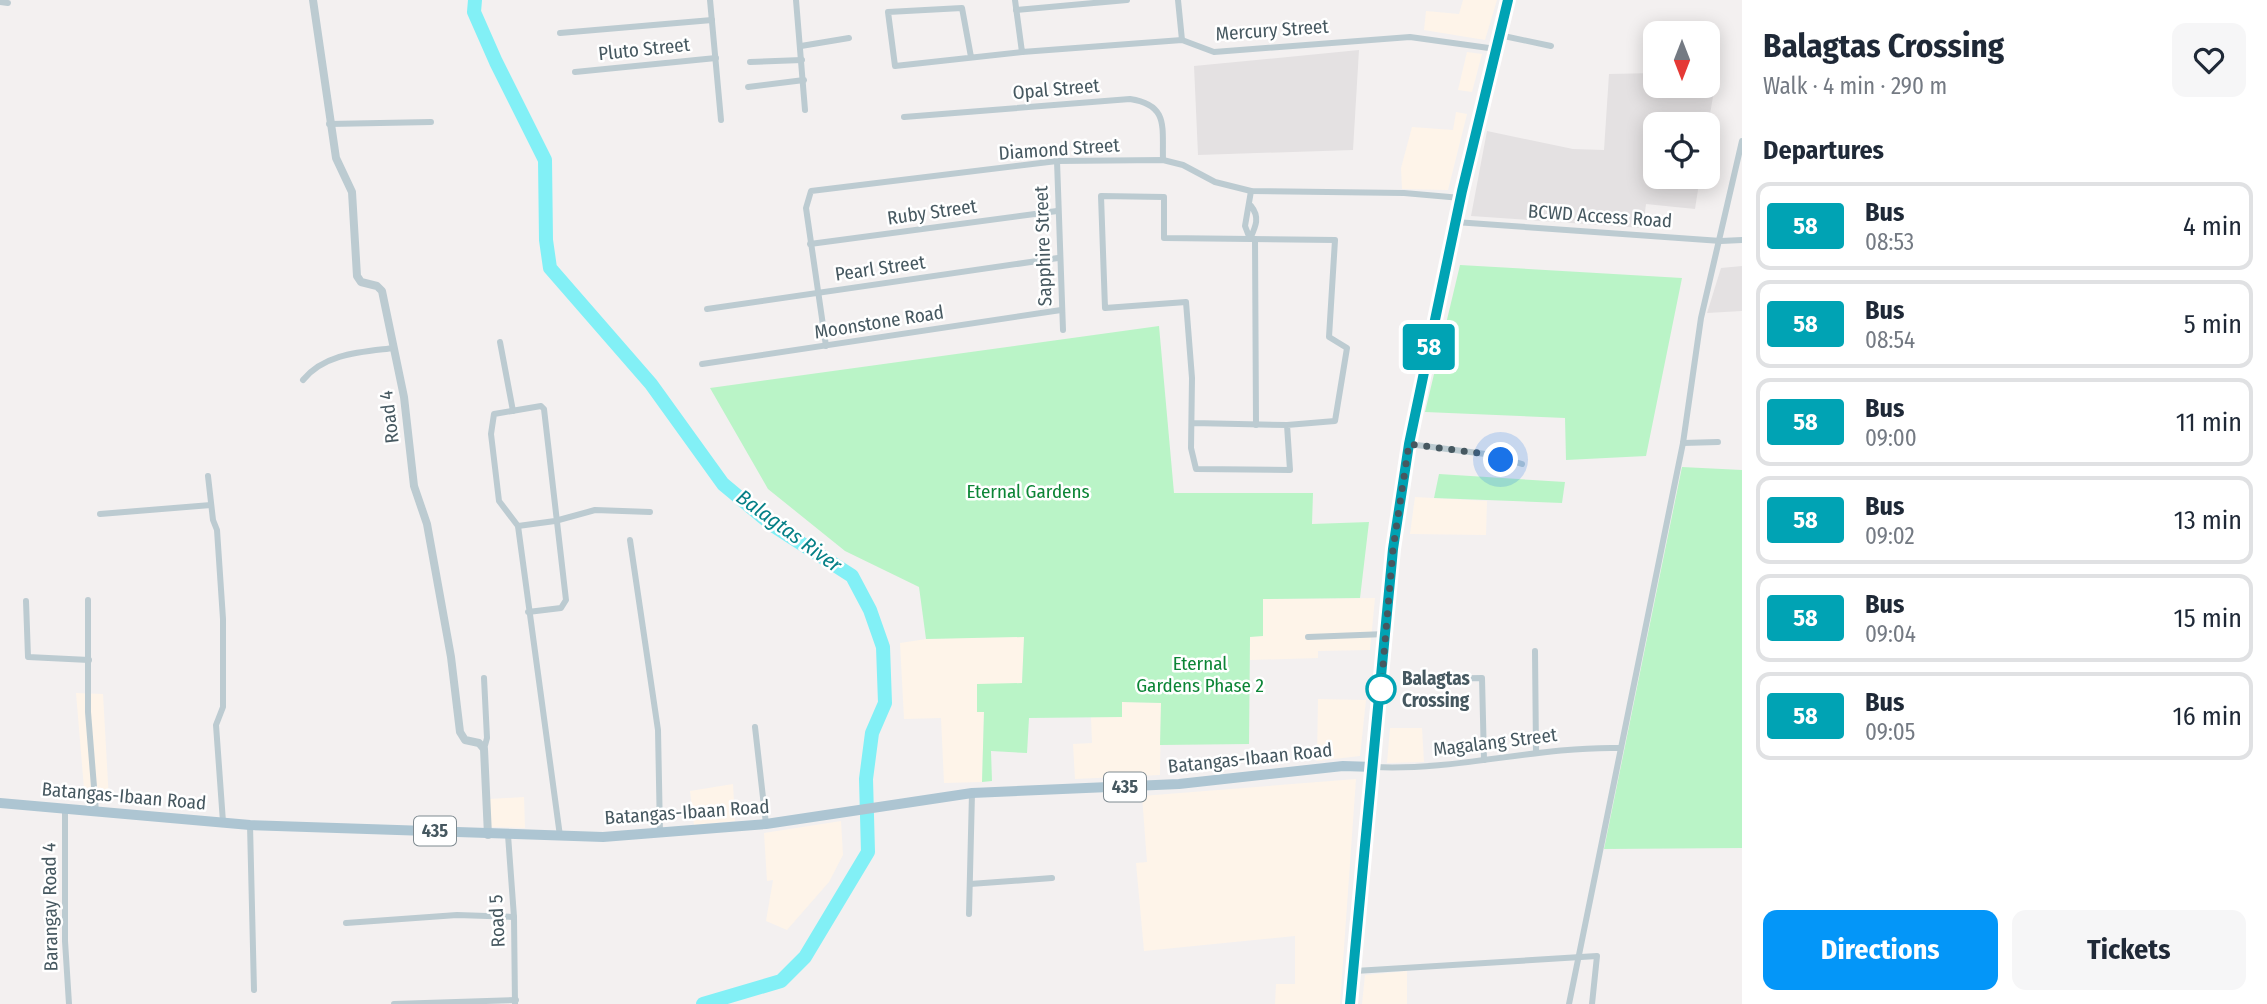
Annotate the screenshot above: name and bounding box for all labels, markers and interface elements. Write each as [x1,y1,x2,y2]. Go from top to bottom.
street label: Mercury Street [1215,15,1330,45]
north arrow [1643,21,1720,98]
map controls [1643,21,1720,189]
button: heart [2172,23,2246,97]
text: Balagtas Crossing [1763,26,2004,66]
street label: Pluto Street [597,33,692,65]
text: Walk · 4 min · 290 m [1763,72,1947,100]
street label: Opal Street [1012,74,1101,104]
button: locate [1643,112,1720,189]
street label: Diamond Street [998,133,1121,165]
text: Departures [1763,135,1884,166]
street label: Sapphire Street [1029,185,1057,307]
street label: Ruby Street [886,194,979,230]
text: Bus [1865,197,1904,228]
street label: BCWD Access Road [1527,199,1673,233]
text: 4 min [2183,211,2242,242]
text: 58 [1793,212,1818,240]
text: 08:53 [1865,228,1914,256]
street label: Pearl Street [833,250,927,286]
text: Bus [1865,295,1904,326]
street label: Moonstone Road [813,300,945,344]
text: 5 min [2184,309,2242,340]
text: 58 [1793,310,1818,338]
line badge: 58 [1398,324,1460,370]
text: 08:54 [1865,326,1915,354]
text: 58 [1417,333,1441,361]
street label: Road 4 [374,389,404,445]
text: Bus [1865,393,1904,424]
text: 11 min [2176,407,2242,438]
text: 58 [1793,408,1818,436]
text: 09:00 [1865,424,1917,452]
your location [1483,442,1518,477]
park label: Eternal Gardens [966,480,1090,503]
water label: Balagtas River [731,484,847,578]
text: Bus [1865,491,1904,522]
text: 13 min [2174,505,2242,536]
text: 58 [1793,506,1818,534]
text: 09:02 [1865,522,1915,550]
text: Bus [1865,589,1904,620]
text: 15 min [2174,603,2242,634]
text: 58 [1793,604,1818,632]
text: 09:04 [1865,620,1916,648]
park label: Eternal Gardens Phase 2 [1136,652,1264,697]
place label: Balagtas Crossing [1402,667,1471,712]
marker: Balagtas Crossing [1366,674,1396,704]
text: Bus [1865,687,1904,718]
text: 16 min [2173,701,2242,732]
text: 58 [1793,702,1818,730]
text: 09:05 [1865,718,1915,746]
street label: Magalang Street [1432,723,1559,761]
street label: Batangas-Ibaan Road [1167,738,1333,778]
road number: 435 [1104,772,1146,802]
street label: Batangas-Ibaan Road [41,777,207,815]
street label: Batangas-Ibaan Road [604,795,770,829]
road number: 435 [414,816,456,846]
street label: Barangay Road 4 [37,842,63,972]
street label: Road 5 [484,894,510,948]
button: Directions [1763,910,1998,990]
button: Tickets [2012,910,2246,990]

